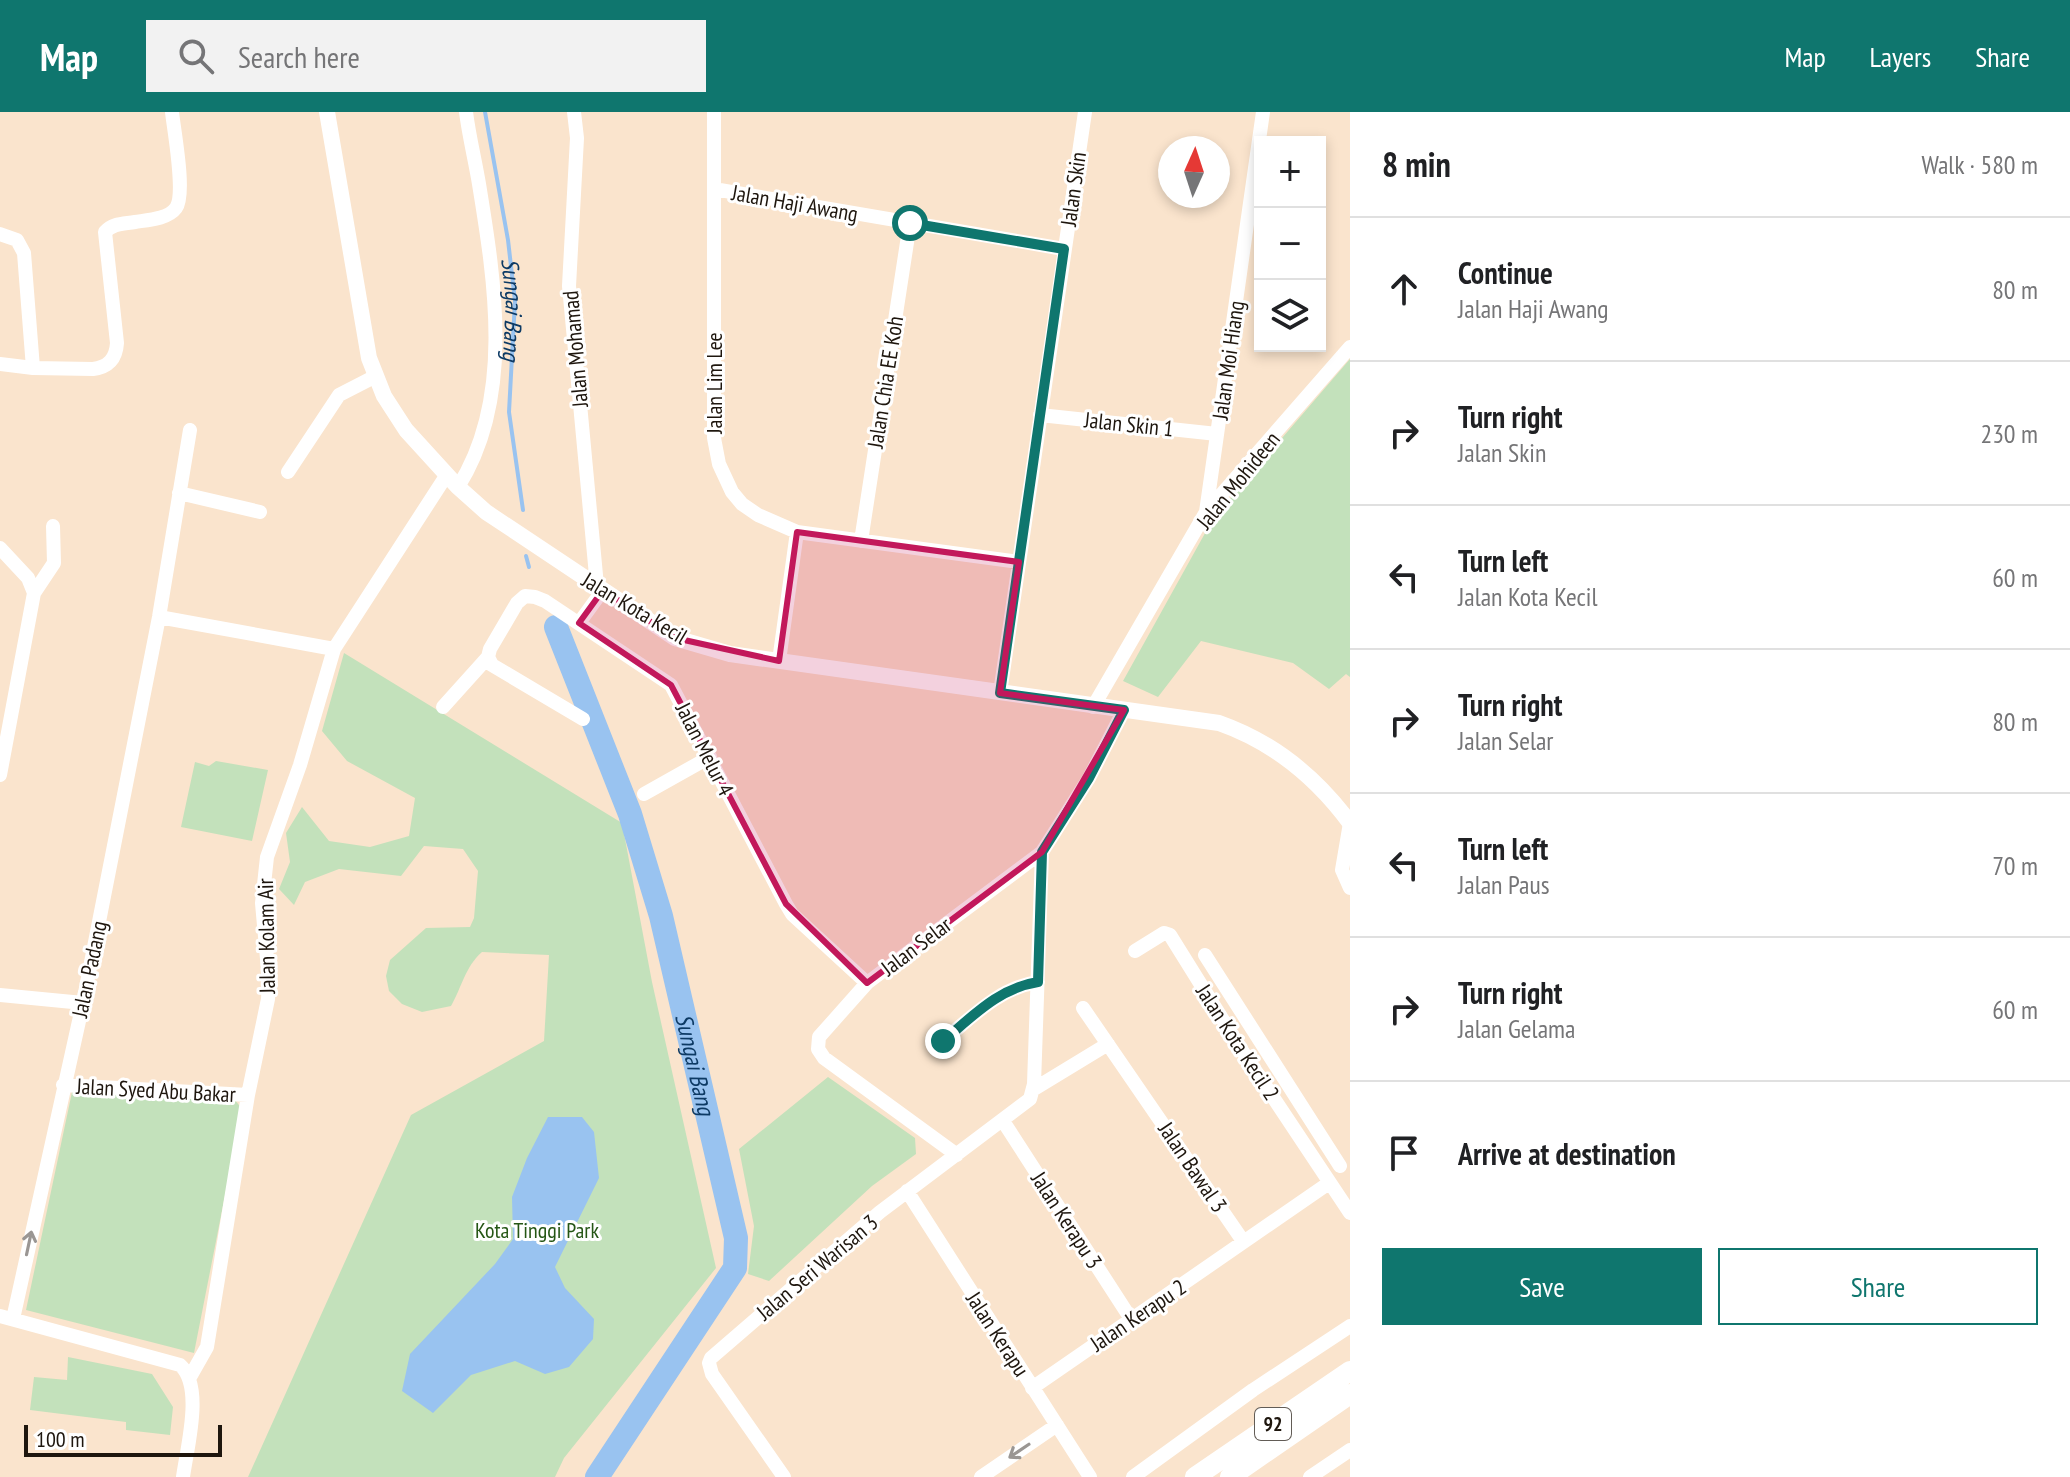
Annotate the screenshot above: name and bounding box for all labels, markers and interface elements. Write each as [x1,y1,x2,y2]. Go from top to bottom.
search box [146,20,706,92]
text: Map [40,32,98,81]
icon: search [174,34,218,78]
text: Search here [238,37,360,76]
text: Map [1784,38,1826,75]
text: Layers [1870,38,1931,75]
text: Share [1975,38,2030,75]
north arrow [1158,136,1230,208]
map controls [1254,136,1326,352]
button: + [1254,136,1326,208]
text: 8 min [1382,142,1451,186]
text: Walk · 580 m [1921,148,2038,181]
street label: Jalan Skin [1054,150,1092,229]
street label: Jalan Haji Awang [729,178,860,228]
route start [892,205,928,241]
button: − [1254,208,1326,280]
text: Continue [1458,253,1553,292]
water label: Sungai Bang [495,256,531,364]
icon: ahead [1382,267,1426,311]
text: 80 m [1992,273,2038,306]
button: layers [1254,280,1326,352]
street label: Jalan Mohamad [556,290,594,409]
text: Jalan Haji Awang [1458,292,1609,325]
street label: Jalan Moi Hiang [1206,299,1250,422]
street label: Jalan Chia EE Koh [861,314,909,451]
street label: Jalan Lim Lee [700,332,728,435]
text: Turn right [1458,397,1562,436]
street label: Jalan Skin 1 [1082,405,1175,443]
icon: right [1382,411,1426,455]
text: 230 m [1980,417,2038,450]
street label: Jalan Mohideen [1190,426,1286,535]
text: Jalan Skin [1458,436,1546,469]
text: Turn left [1458,541,1548,580]
icon: left [1382,555,1426,599]
text: 60 m [1992,561,2038,594]
street label: Jalan Kota Kecil [576,565,694,651]
text: Jalan Kota Kecil [1458,580,1597,613]
text: Turn right [1458,685,1562,724]
street label: Jalan Melur 4 [669,697,740,800]
icon: right [1382,699,1426,743]
text: 80 m [1992,705,2038,738]
text: Jalan Selar [1458,724,1554,757]
text: Turn left [1458,829,1548,868]
icon: left [1382,843,1426,887]
text: 70 m [1992,849,2038,882]
text: Jalan Paus [1458,868,1550,901]
street label: Jalan Kolam Air [251,878,281,995]
street label: Jalan Selar [875,911,957,982]
street label: Jalan Padang [65,918,113,1021]
text: Turn right [1458,973,1562,1012]
street label: Jalan Kota Kecil 2 [1190,978,1286,1105]
icon: right [1382,987,1426,1031]
text: 60 m [1992,993,2038,1026]
water label: Sungai Bang [669,1010,723,1120]
text: Jalan Gelama [1458,1012,1575,1045]
route end [925,1023,961,1059]
street label: Jalan Syed Abu Bakar [75,1072,236,1108]
street label: Jalan Bawal 3 [1152,1116,1233,1218]
icon: arrive [1382,1131,1426,1175]
text: Arrive at destination [1458,1134,1676,1173]
street label: Jalan Kerapu 3 [1025,1165,1109,1274]
street label: Jalan Seri Warisan 3 [750,1208,883,1327]
park label: Kota Tinggi Park [475,1216,599,1244]
one-way arrow [22,1231,37,1256]
button: Save [1382,1248,1702,1325]
button: Share [1718,1248,2038,1325]
street label: Jalan Kerapu 2 [1084,1273,1191,1358]
street label: Jalan Kerapu [960,1286,1036,1382]
road number: 92 [1255,1408,1291,1440]
scale bar [24,1421,222,1457]
text: 100 m [36,1425,85,1453]
one-way arrow [1008,1443,1030,1459]

